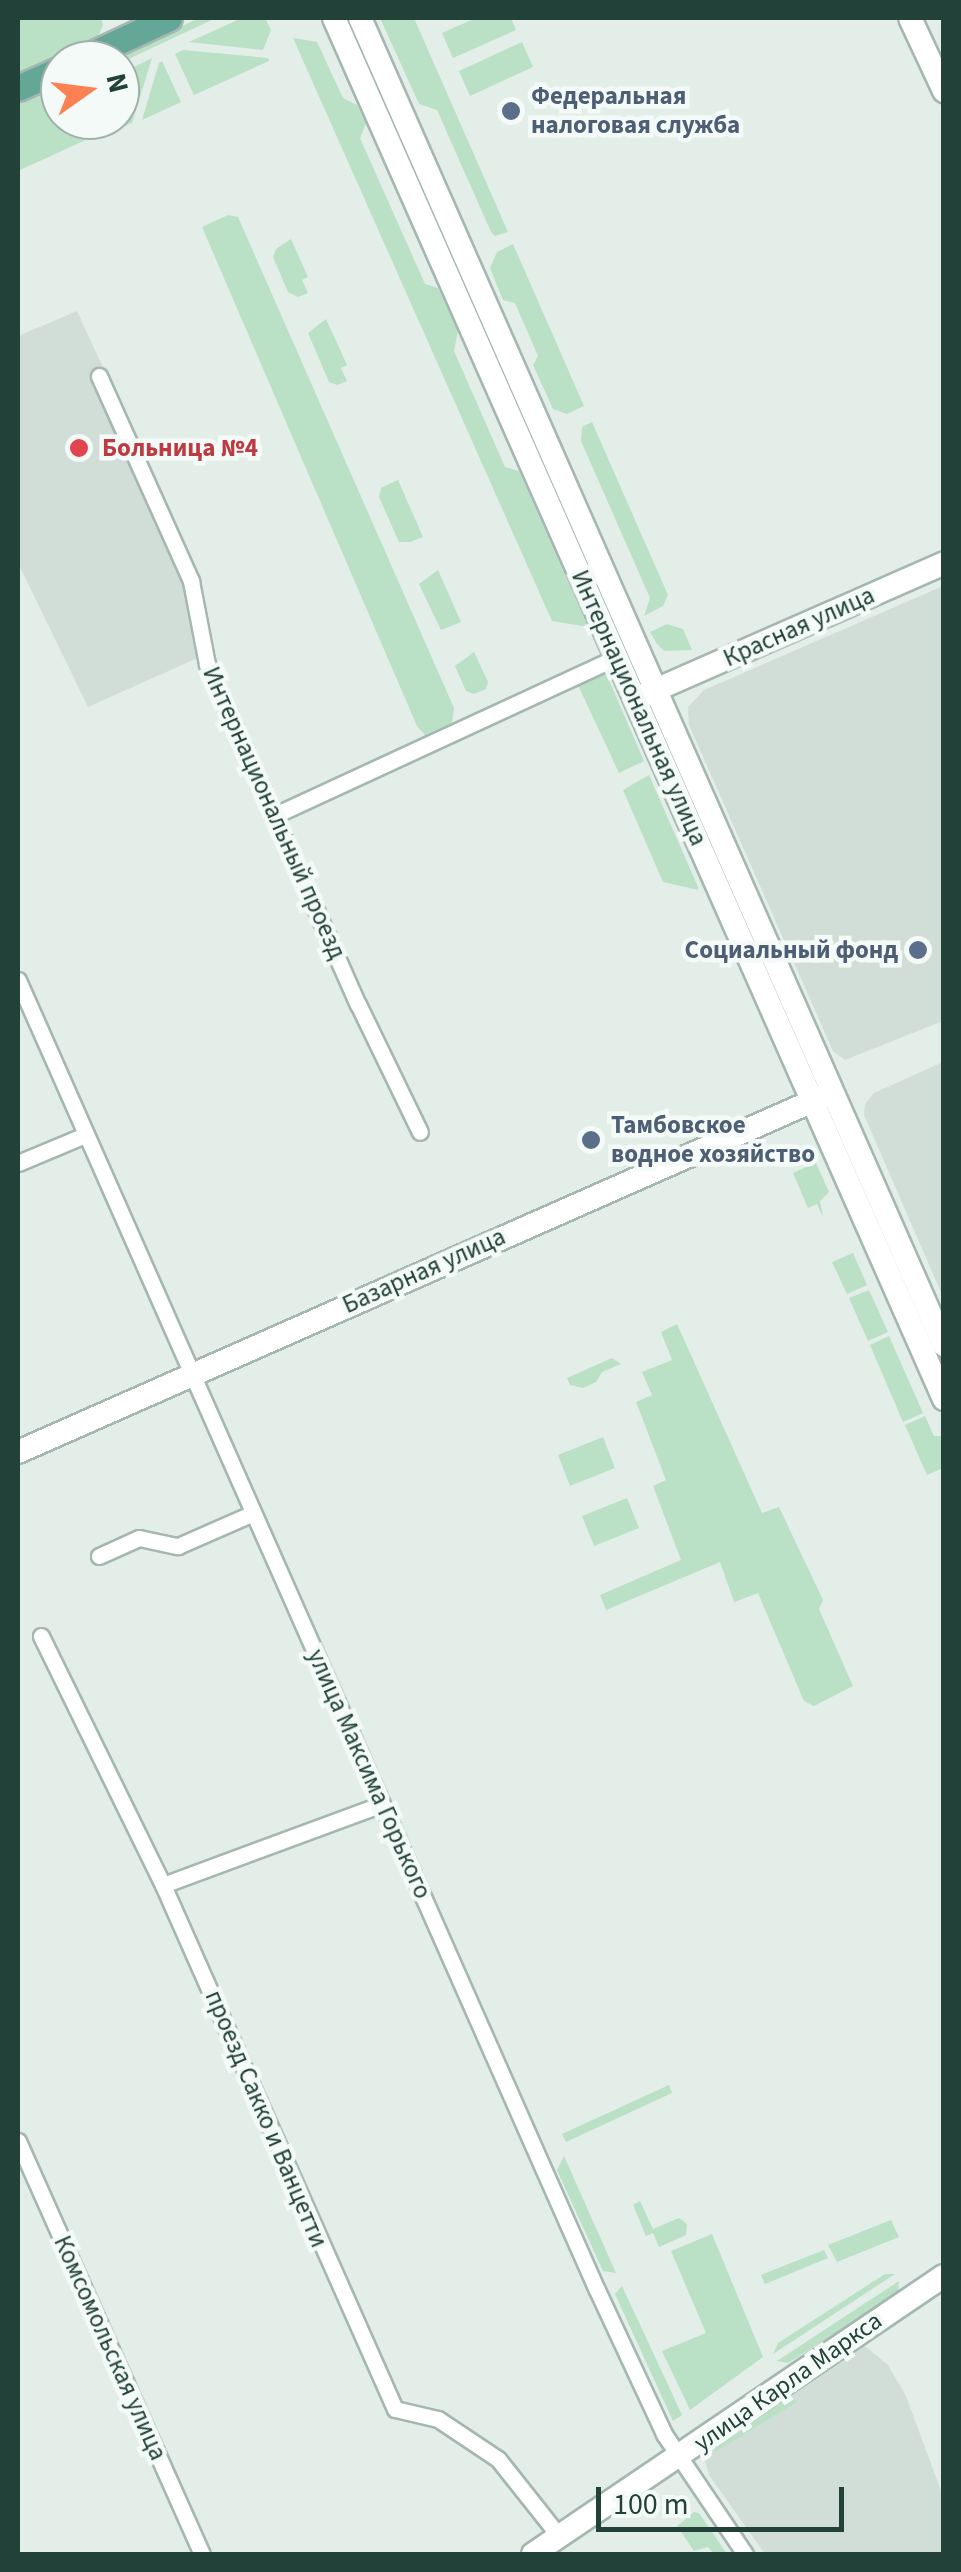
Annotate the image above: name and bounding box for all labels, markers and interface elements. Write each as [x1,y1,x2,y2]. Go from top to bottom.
north arrow [40,40,140,140]
text: N [96,69,139,97]
place label: Федеральная налоговая служба [531,82,740,141]
marker: Федеральная налоговая служба [500,100,522,122]
place label: Больница №4 [102,433,258,463]
marker: Больница №4 [66,435,92,461]
street label: Интернациональная улица [565,566,713,850]
street label: Красная улица [719,580,879,674]
street label: Интернациональный проезд [196,662,352,964]
place label: Социальный фонд [685,935,898,965]
marker: Социальный фонд [907,939,929,961]
place label: Тамбовское водное хозяйство [611,1111,815,1170]
marker: Тамбовское водное хозяйство [580,1129,602,1151]
street label: Базарная улица [338,1222,510,1320]
street label: улица Максима Горького [300,1645,438,1903]
street label: проезд Сакко и Ванцетти [198,1986,334,2252]
street label: Комсомольская улица [47,2231,173,2465]
street label: улица Карла Маркса [688,2306,888,2458]
scale bar [601,2467,848,2529]
text: 100 m [613,2483,689,2526]

